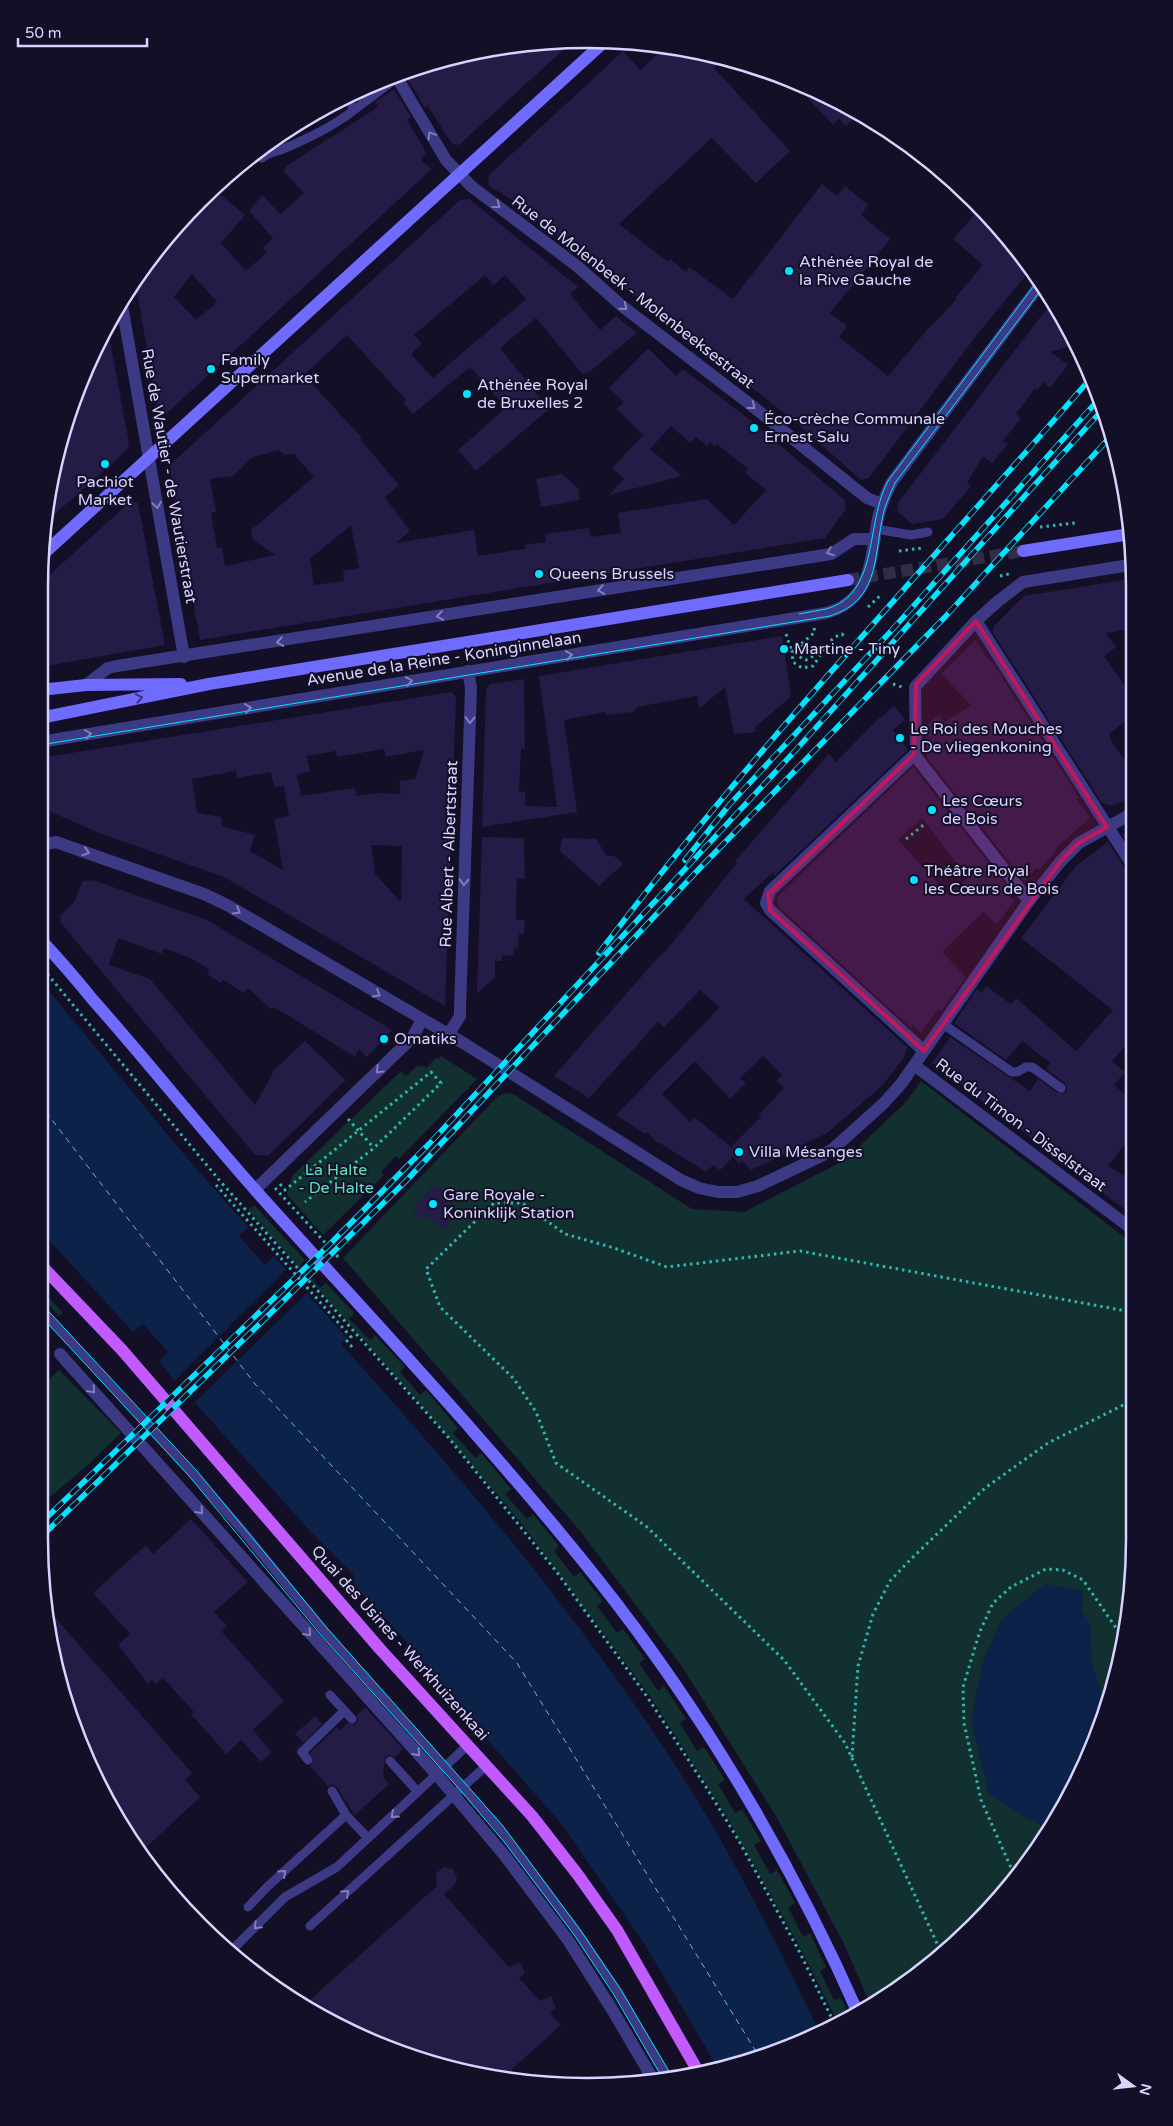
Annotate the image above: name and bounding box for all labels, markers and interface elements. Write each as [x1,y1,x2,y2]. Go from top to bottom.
scale bar [18,15,146,47]
text: 50 m [25,24,62,42]
one-way arrow [428,131,438,140]
street label: Rue de Molenbeek - Molenbeeksestraat [508,191,758,393]
one-way arrow [491,200,500,208]
place label: Athénée Royal de la Rive Gauche [799,252,933,290]
marker: Athénée Royal de la Rive Gauche [783,265,795,277]
one-way arrow [618,301,627,309]
street label: Rue de Wautier - de Wautierstraat [137,347,201,605]
place label: Family Supermarket [221,350,319,388]
marker: Family Supermarket [205,363,217,375]
place label: Athénée Royal de Bruxelles 2 [477,375,588,413]
marker: Athénée Royal de Bruxelles 2 [461,388,473,400]
one-way arrow [746,401,755,409]
place label: Éco-crèche Communale Ernest Salu [764,409,945,447]
marker: Éco-crèche Communale Ernest Salu [748,422,760,434]
marker: Pachiot Market [99,458,111,470]
place label: Pachiot Market [76,472,134,510]
one-way arrow [152,501,162,509]
one-way arrow [826,546,835,556]
place label: Queens Brussels [549,564,674,584]
marker: Queens Brussels [533,568,545,580]
one-way arrow [596,585,605,595]
one-way arrow [436,610,444,621]
street label: Avenue de la Reine - Koninginnelaan [305,627,583,691]
one-way arrow [275,636,284,646]
place label: Martine - Tiny [794,639,900,659]
marker: Martine - Tiny [778,643,790,655]
one-way arrow [565,650,573,661]
one-way arrow [404,677,413,687]
one-way arrow [135,694,143,704]
one-way arrow [244,703,253,713]
one-way arrow [464,716,475,724]
place label: Le Roi des Mouches - De vliegenkoning [910,719,1062,757]
one-way arrow [84,729,92,740]
marker: Le Roi des Mouches - De vliegenkoning [894,732,906,744]
street label: Rue Albert - Albertstraat [436,760,462,948]
place label: Les Cœurs de Bois [942,791,1022,829]
marker: Les Cœurs de Bois [926,804,938,816]
one-way arrow [81,846,90,856]
place label: Théâtre Royal les Cœurs de Bois [924,861,1059,899]
marker: Théâtre Royal les Cœurs de Bois [908,874,920,886]
one-way arrow [459,879,470,887]
one-way arrow [232,904,241,914]
one-way arrow [372,987,381,997]
place label: Omatiks [394,1029,457,1049]
marker: Omatiks [378,1033,390,1045]
street label: Rue du Timon - Disselstraat [932,1054,1110,1196]
one-way arrow [376,1064,385,1073]
place label: Villa Mésanges [749,1142,863,1162]
marker: Villa Mésanges [733,1146,745,1158]
park label: La Halte - De Halte [298,1160,374,1198]
place label: Gare Royale - Koninklijk Station [443,1185,575,1223]
marker: Gare Royale - Koninklijk Station [427,1198,439,1210]
one-way arrow [86,1384,95,1393]
one-way arrow [195,1505,203,1514]
street label: Quai des Usines - Werkhuizenkaai [307,1541,493,1745]
one-way arrow [302,1627,311,1636]
one-way arrow [411,1748,420,1757]
one-way arrow [390,1809,399,1818]
one-way arrow [277,1870,286,1879]
one-way arrow [340,1890,349,1899]
one-way arrow [253,1920,262,1929]
north arrow [1108,2061,1158,2111]
text: N [1135,2082,1155,2097]

